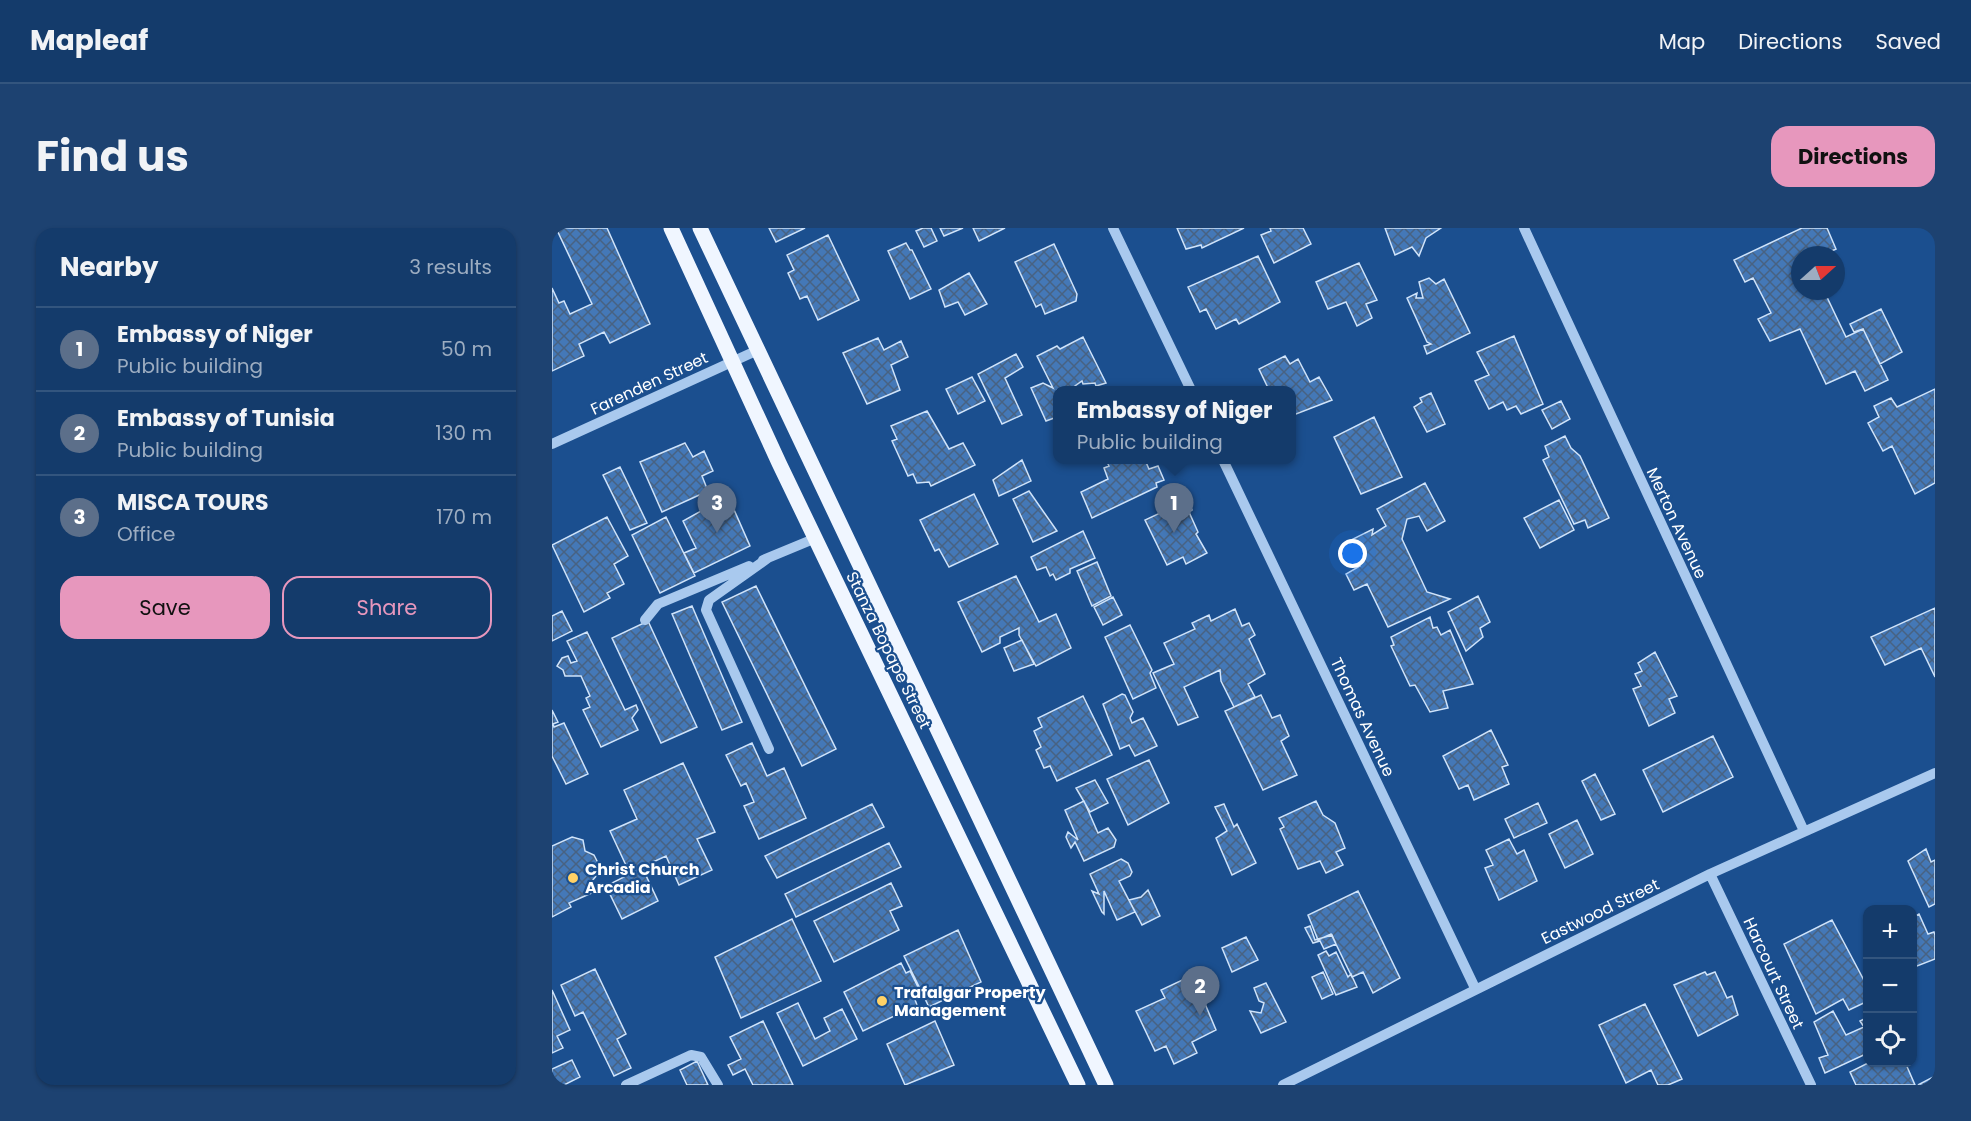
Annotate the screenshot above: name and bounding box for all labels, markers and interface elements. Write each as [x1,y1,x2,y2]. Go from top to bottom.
text: Mapleaf [30,21,148,60]
text: Map [1659,27,1705,56]
text: Directions [1738,27,1842,56]
text: Saved [1875,27,1941,56]
button: Directions [1771,126,1935,187]
text: Find us [36,127,189,186]
north arrow [1791,246,1845,300]
text: Nearby [60,249,158,285]
text: 3 results [409,253,492,281]
text: Embassy of Niger [117,319,313,350]
text: 1 [76,335,83,363]
text: 50 m [441,335,492,363]
street label: Farenden Street [587,346,712,421]
text: Public building [117,352,263,380]
popup [1053,386,1296,464]
text: Embassy of Niger [1077,395,1272,426]
text: Embassy of Tunisia [117,403,335,434]
text: 2 [74,419,85,447]
text: 130 m [435,419,492,447]
text: Public building [1077,428,1223,456]
text: Public building [117,436,263,464]
street label: Merton Avenue [1641,464,1712,583]
pin: 3 [698,484,736,533]
pin: 1 [1154,484,1194,533]
text: MISCA TOURS [117,487,269,518]
text: 3 [73,503,86,531]
text: 170 m [436,503,492,531]
text: Office [117,520,175,548]
your location [1338,539,1367,568]
street label: Stanza Bopape Street [840,568,937,733]
button: Save [60,576,270,639]
button: Share [282,576,492,639]
street label: Thomas Avenue [1325,654,1400,781]
place label: Christ Church Arcadia [585,858,699,899]
marker: Christ Church Arcadia [566,871,580,885]
street label: Eastwood Street [1537,873,1663,950]
map controls [1863,905,1917,1067]
button: + [1863,905,1917,959]
street label: Harcourt Street [1738,914,1810,1033]
button: − [1863,959,1917,1013]
pin: 2 [1180,966,1220,1016]
place label: Trafalgar Property Management [894,981,1047,1022]
marker: Trafalgar Property Management [875,994,889,1008]
button: locate [1863,1013,1917,1067]

